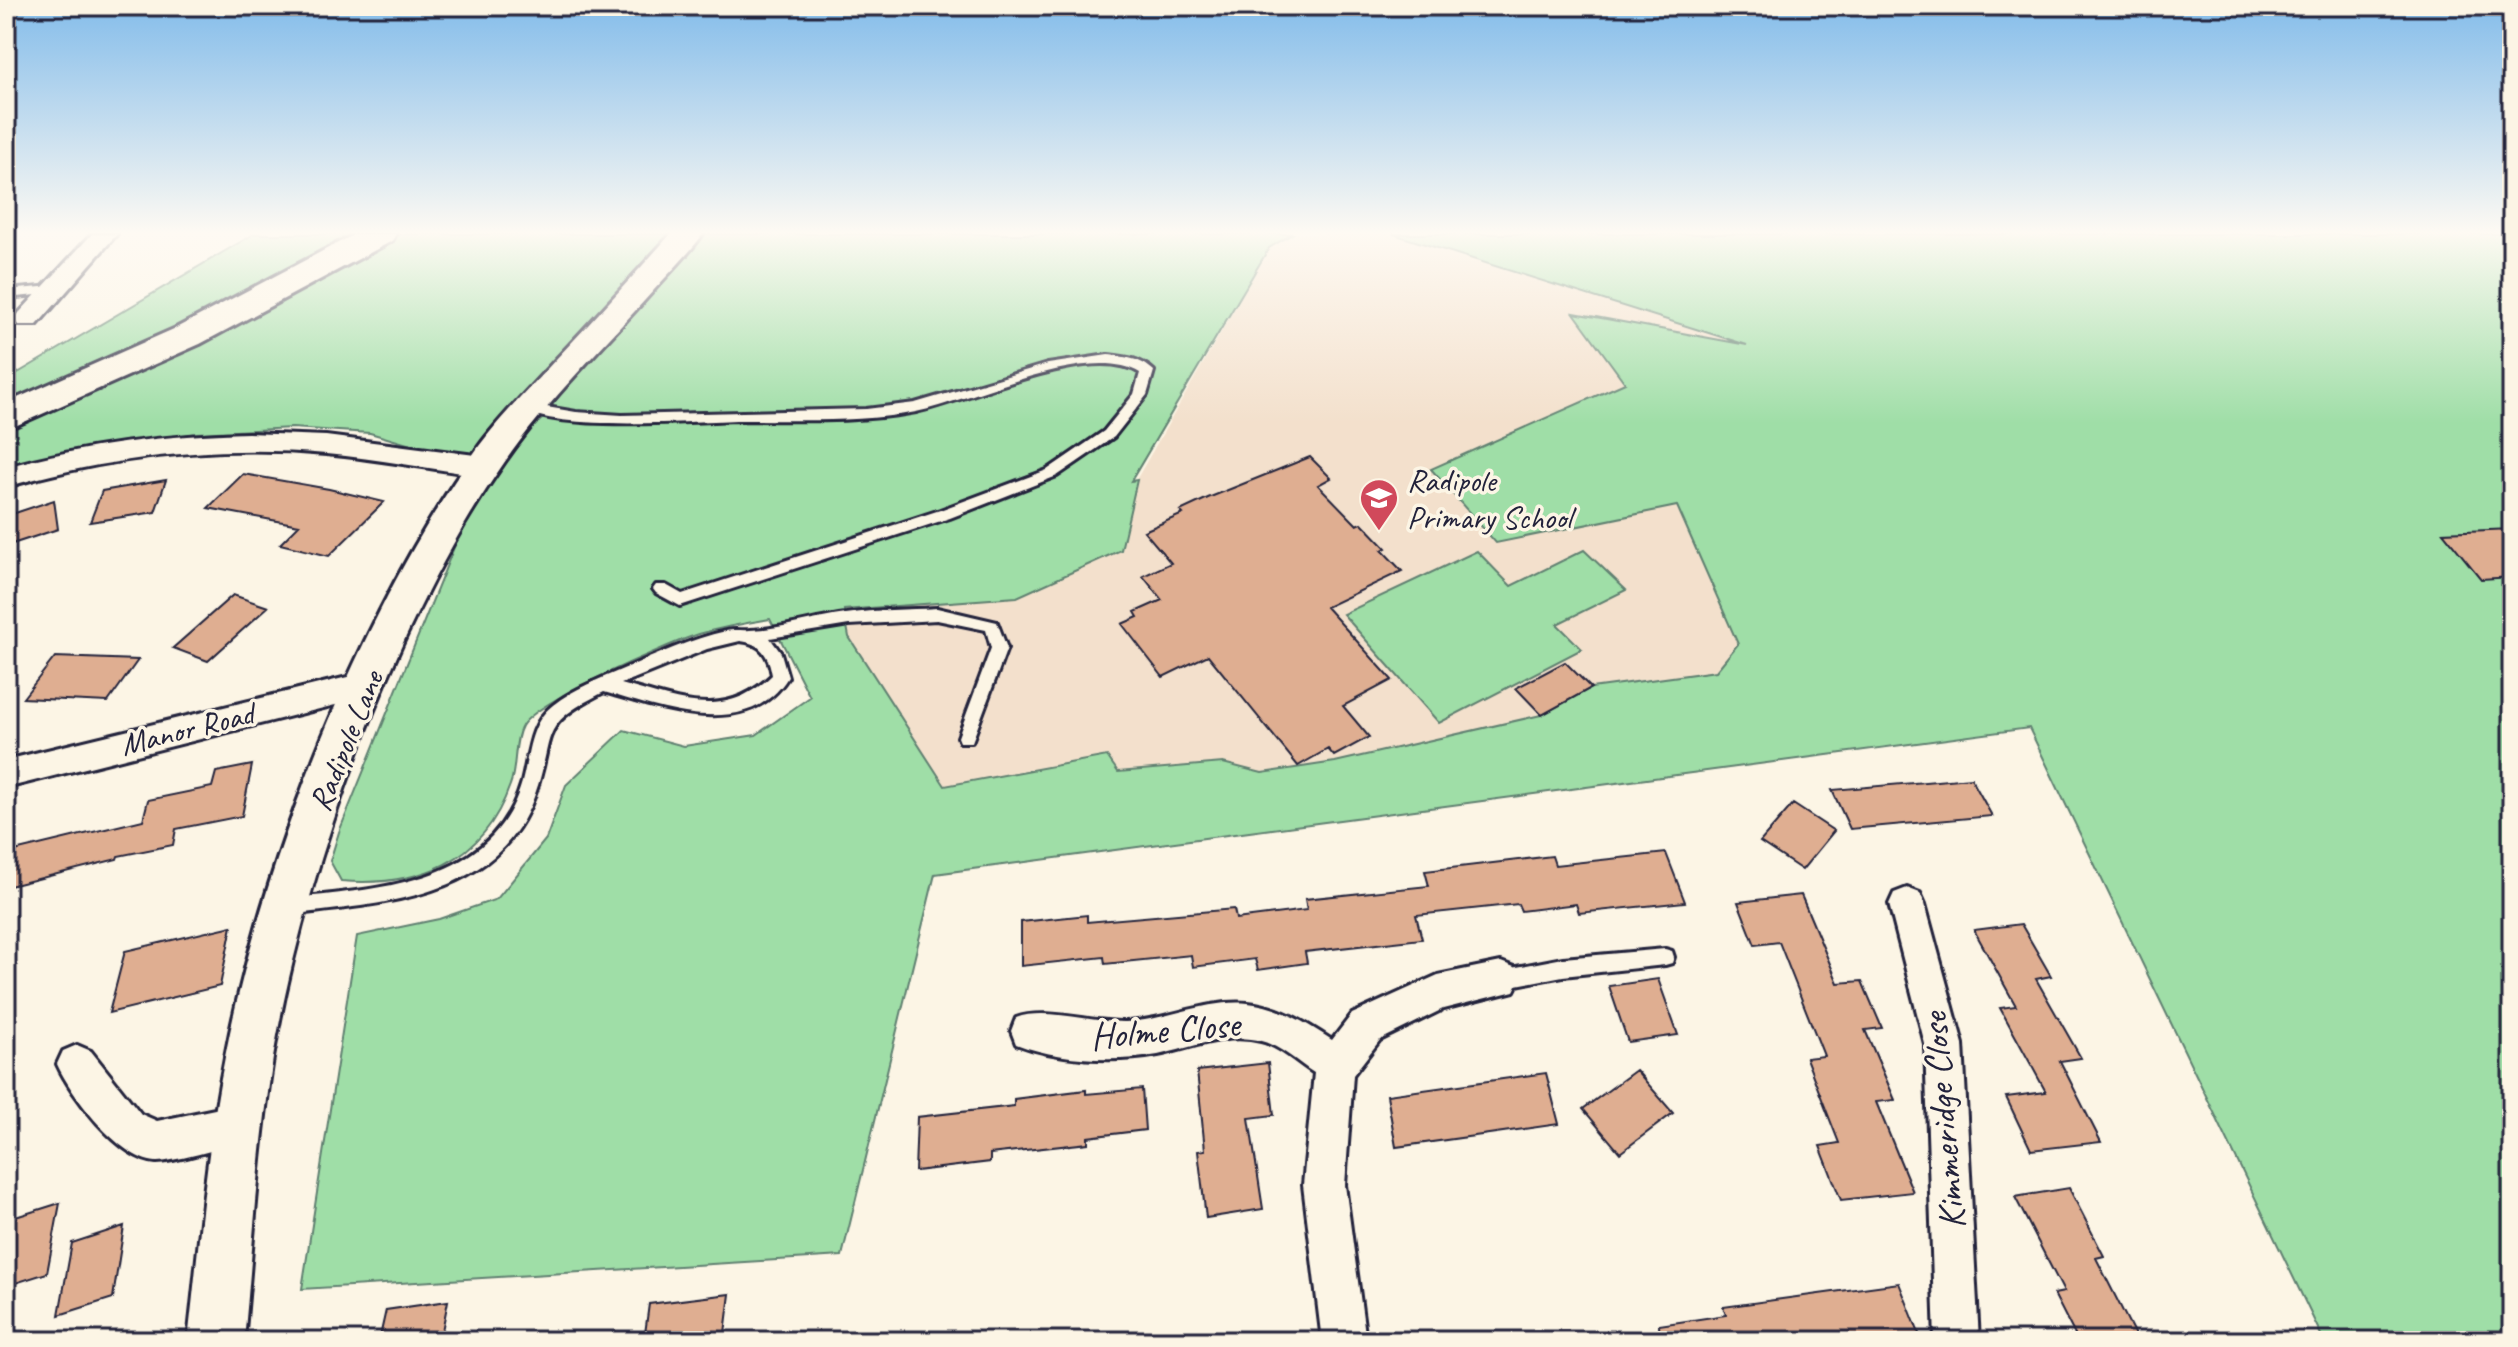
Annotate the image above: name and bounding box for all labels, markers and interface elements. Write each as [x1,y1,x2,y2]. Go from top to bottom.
place label: Radipole Primary School [1407,460,1577,538]
school or university icon: Radipole Primary School [1358,477,1400,532]
street label: Radipole Lane [299,662,394,817]
street label: Manor Road [116,692,262,765]
street label: Holme Close [1088,1000,1244,1060]
street label: Kimmeridge Close [1910,1008,1976,1231]

